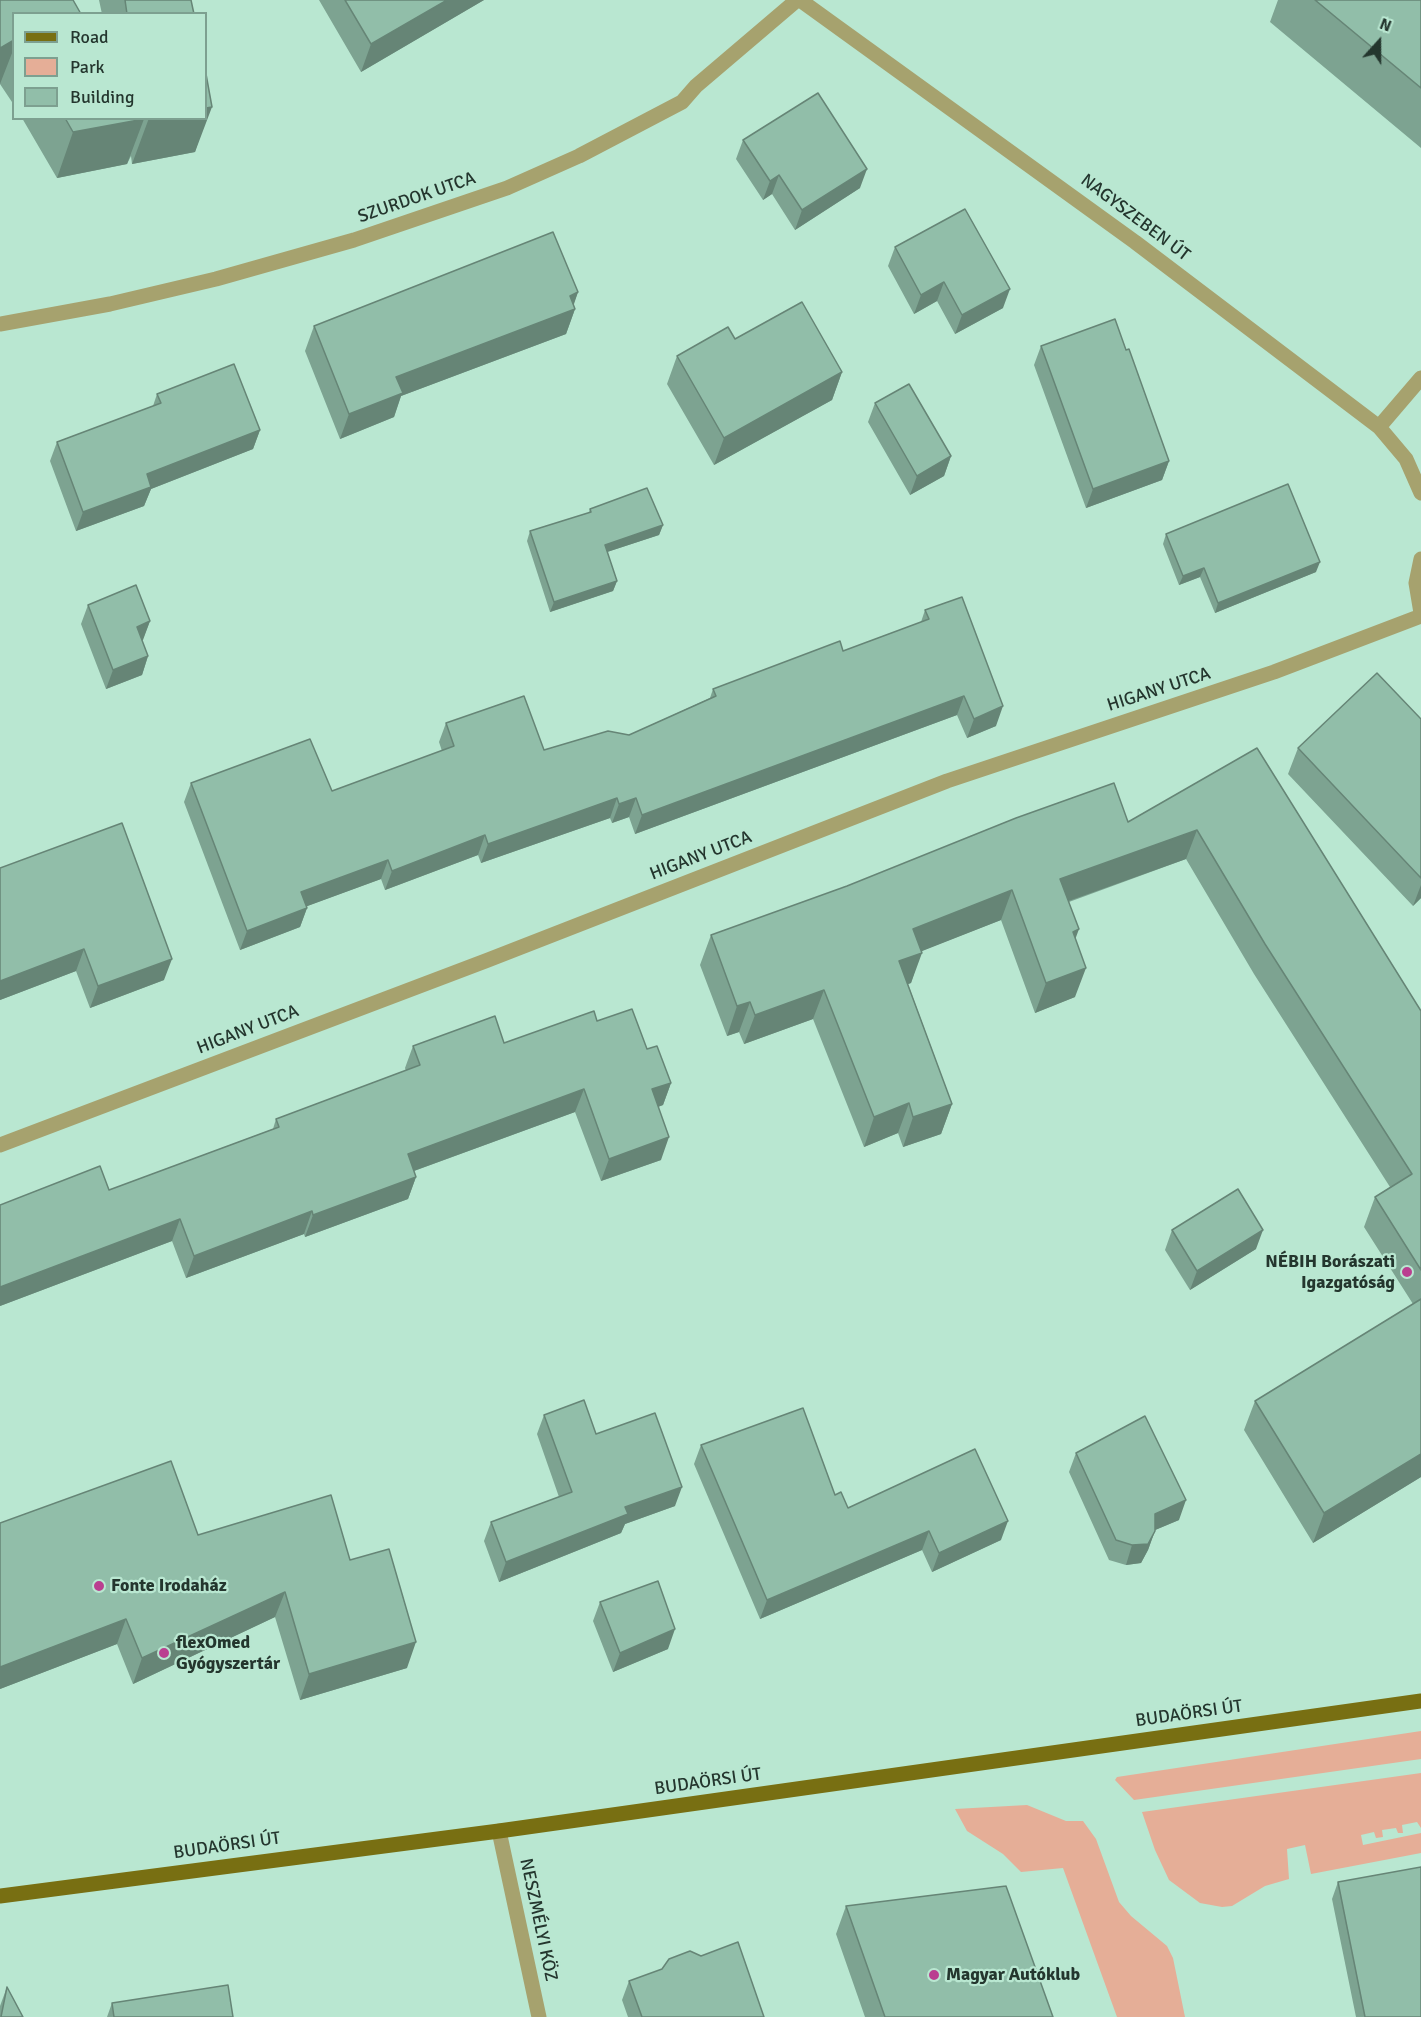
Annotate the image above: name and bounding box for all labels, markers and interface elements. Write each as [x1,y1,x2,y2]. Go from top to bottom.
legend [12,12,207,120]
north arrow [1349,12,1409,72]
text: N [1377,14,1394,37]
text: Road [70,26,109,48]
text: Park [70,56,105,78]
text: Building [70,86,134,108]
street label: SZURDOK UTCA [355,168,479,228]
street label: NAGYSZEBEN ÚT [1076,170,1194,266]
street label: HIGANY UTCA [1105,663,1213,717]
street label: HIGANY UTCA [647,827,755,885]
street label: HIGANY UTCA [194,1001,302,1059]
place label: NÉBIH Borászati Igazgatóság [1265,1251,1395,1294]
marker: NÉBIH Borászati Igazgatóság [1400,1265,1414,1279]
place label: Fonte Irodaház [111,1575,227,1597]
marker: Fonte Irodaház [92,1579,106,1593]
place label: flexOmed Gyógyszertár [176,1632,280,1674]
marker: flexOmed Gyógyszertár [157,1646,171,1660]
street label: BUDAÖRSI ÚT [1134,1696,1244,1732]
street label: BUDAÖRSI ÚT [653,1764,763,1800]
street label: BUDAÖRSI ÚT [172,1828,282,1864]
street label: NESZMÉLYI KÖZ [514,1857,562,1983]
place label: Magyar Autóklub [946,1964,1080,1986]
marker: Magyar Autóklub [927,1968,941,1982]

